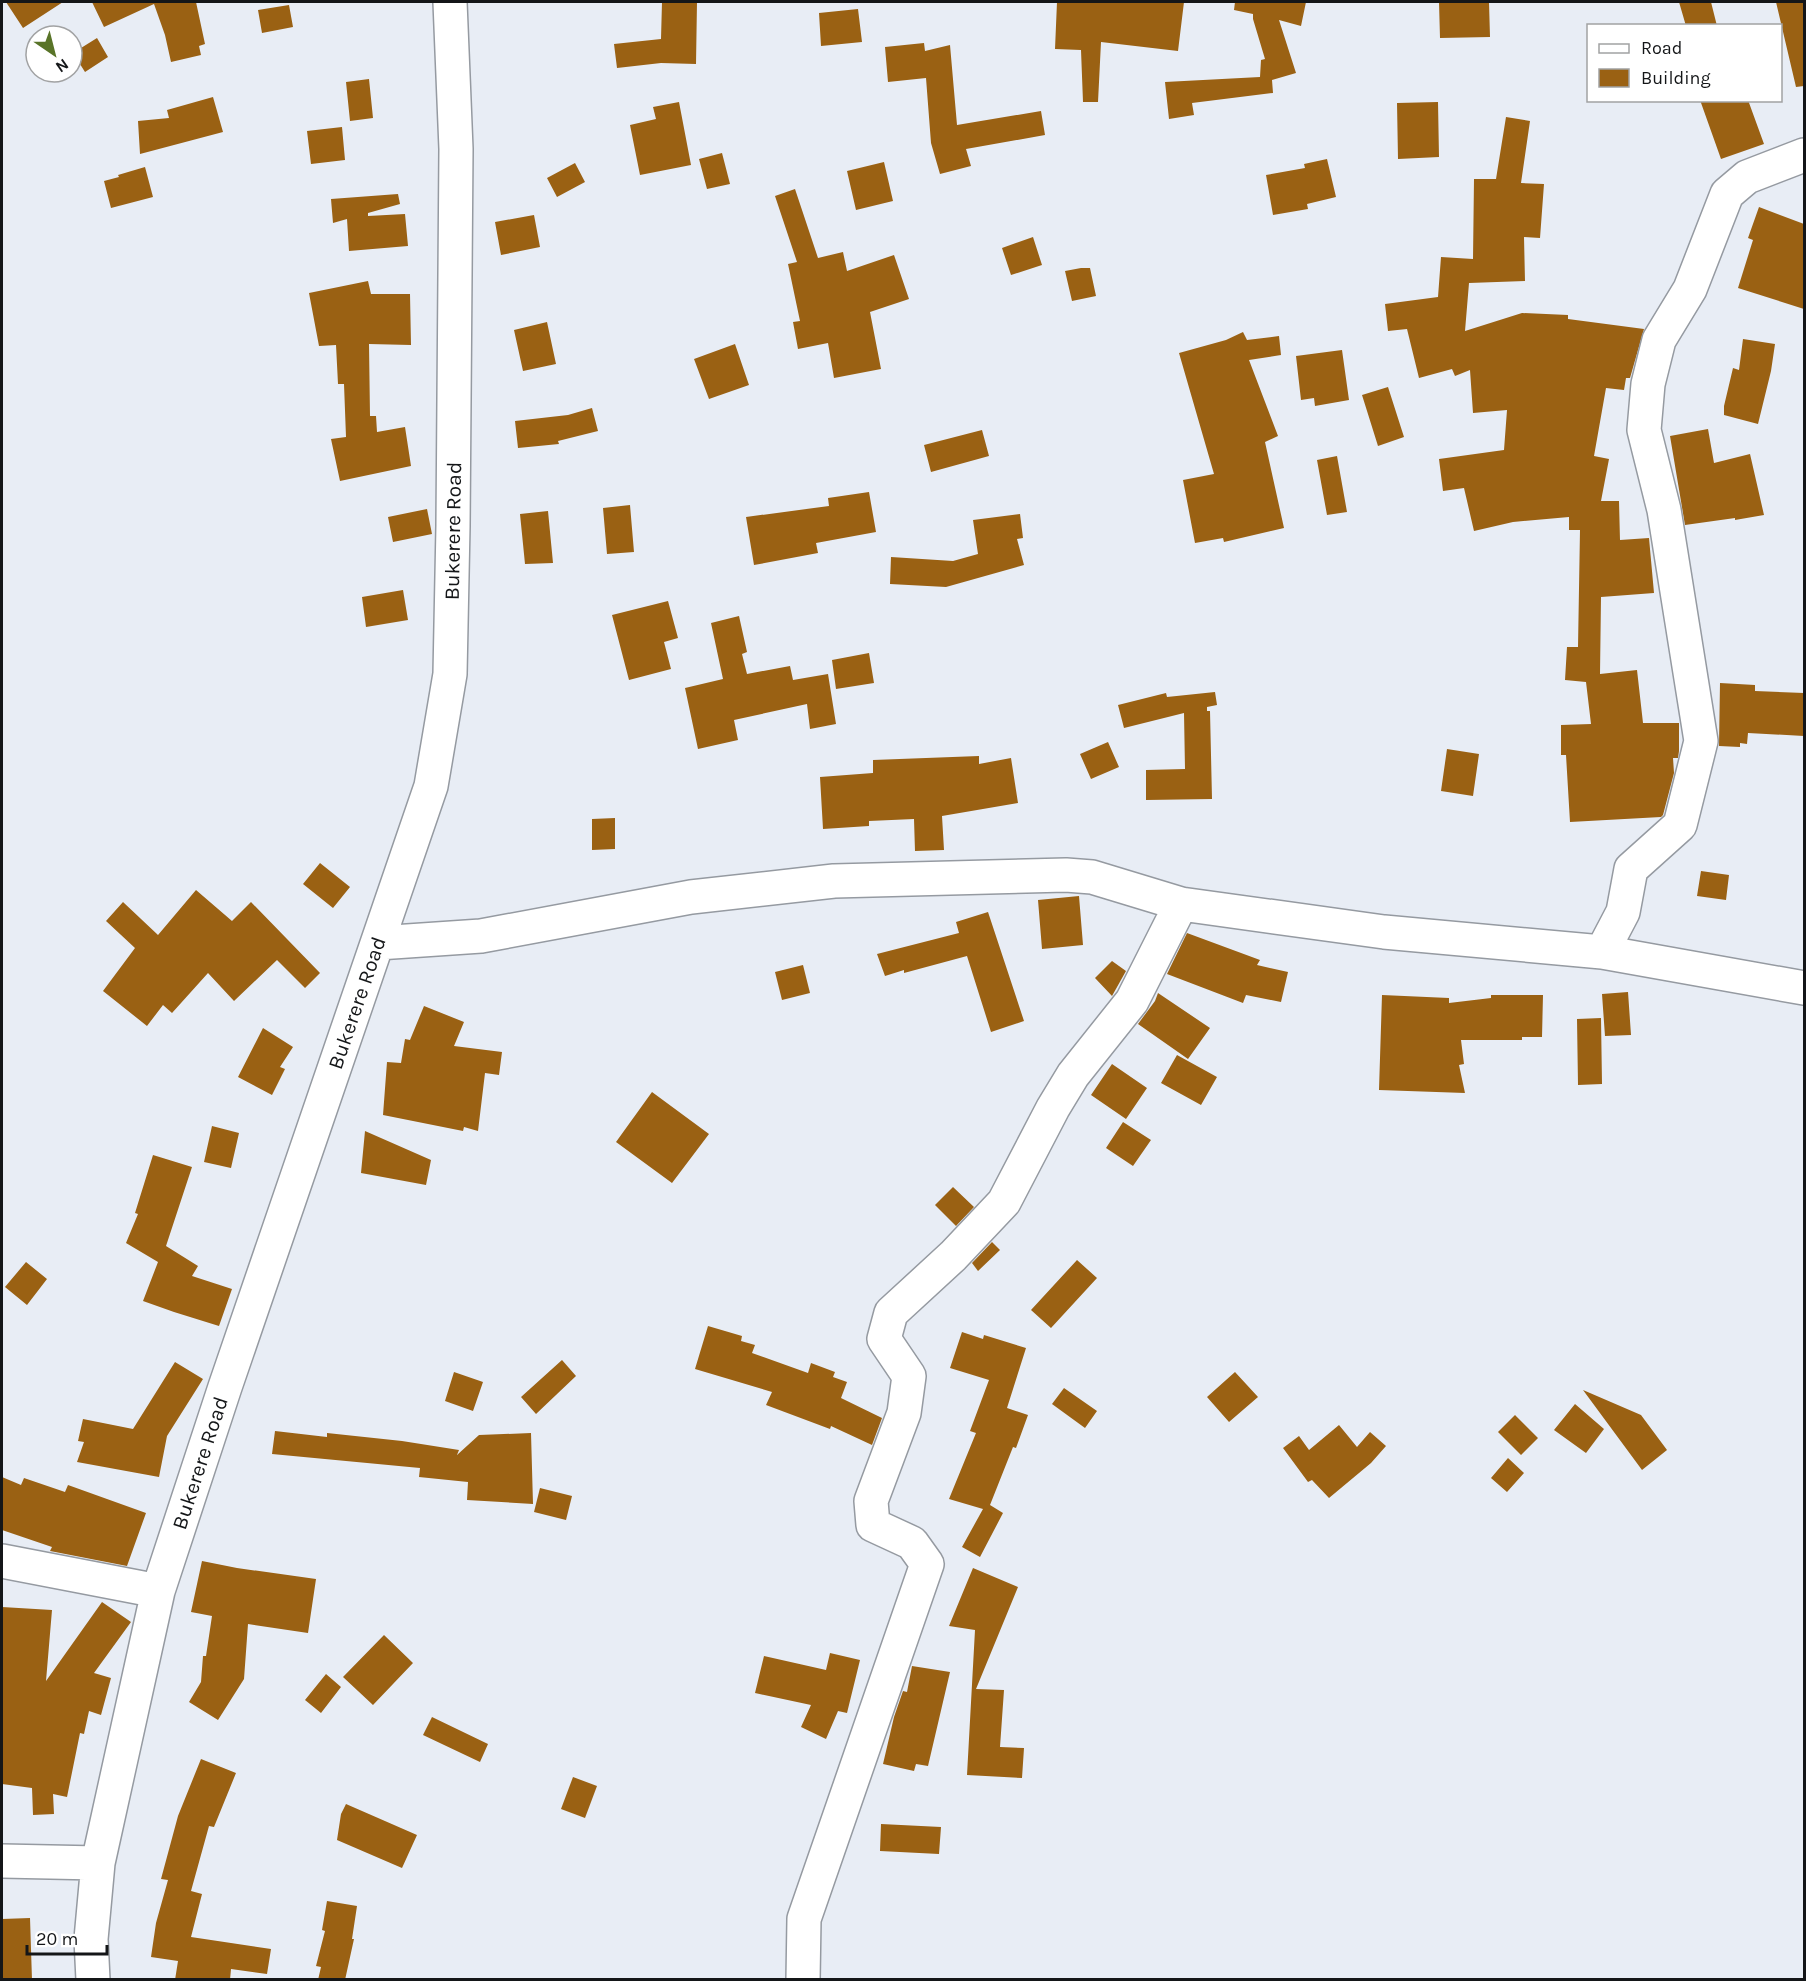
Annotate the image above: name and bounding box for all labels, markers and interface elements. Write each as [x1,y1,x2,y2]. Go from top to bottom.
north arrow [24,24,84,84]
legend [1587,24,1782,102]
text: Road [1641,37,1682,59]
text: N [52,55,72,77]
text: Building [1641,67,1711,89]
street label: Bukerere Road [440,462,466,600]
street label: Bukerere Road [323,934,391,1072]
street label: Bukerere Road [167,1393,233,1533]
scale bar [27,1918,106,1956]
text: 20 m [36,1928,78,1950]

